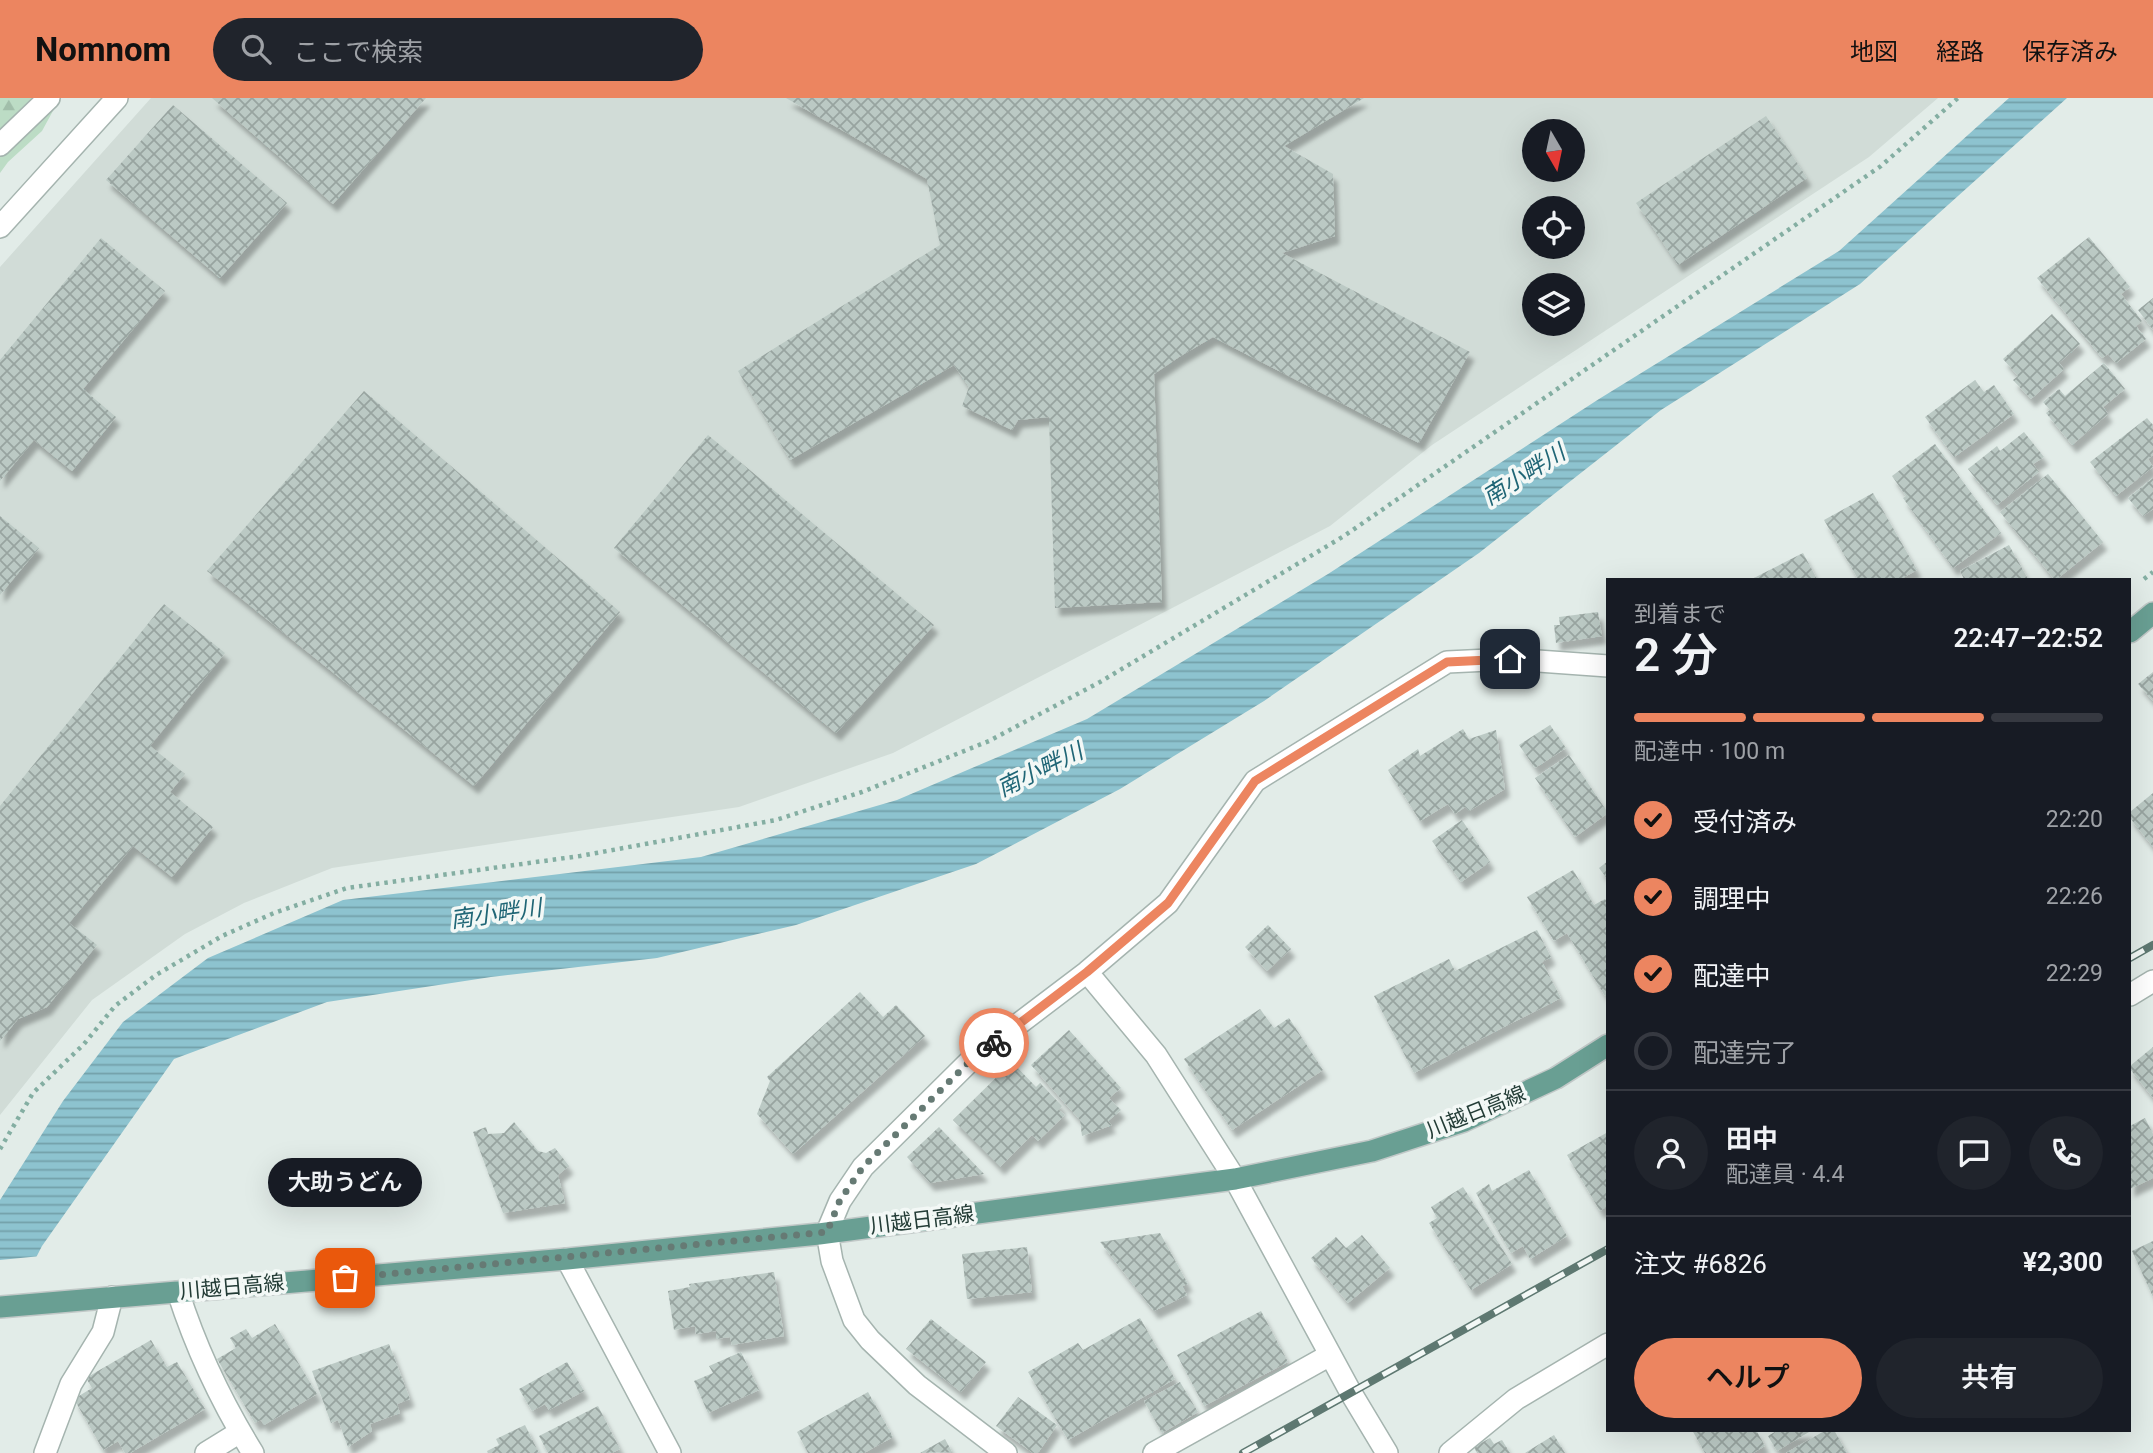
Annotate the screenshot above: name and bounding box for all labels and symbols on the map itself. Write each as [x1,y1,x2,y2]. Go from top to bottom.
north arrow [1522,119,1586,182]
water label: 南小畔川 [1478,438,1573,511]
pin [1480,629,1540,689]
water label: 南小畔川 [993,736,1090,802]
water label: 南小畔川 [449,894,546,934]
courier [959,1008,1029,1078]
street label: 川越日高線 [1423,1081,1529,1143]
callout: 大助うどん [268,1159,422,1208]
street label: 川越日高線 [868,1202,976,1238]
pin [315,1248,375,1308]
street label: 川越日高線 [179,1270,285,1304]

